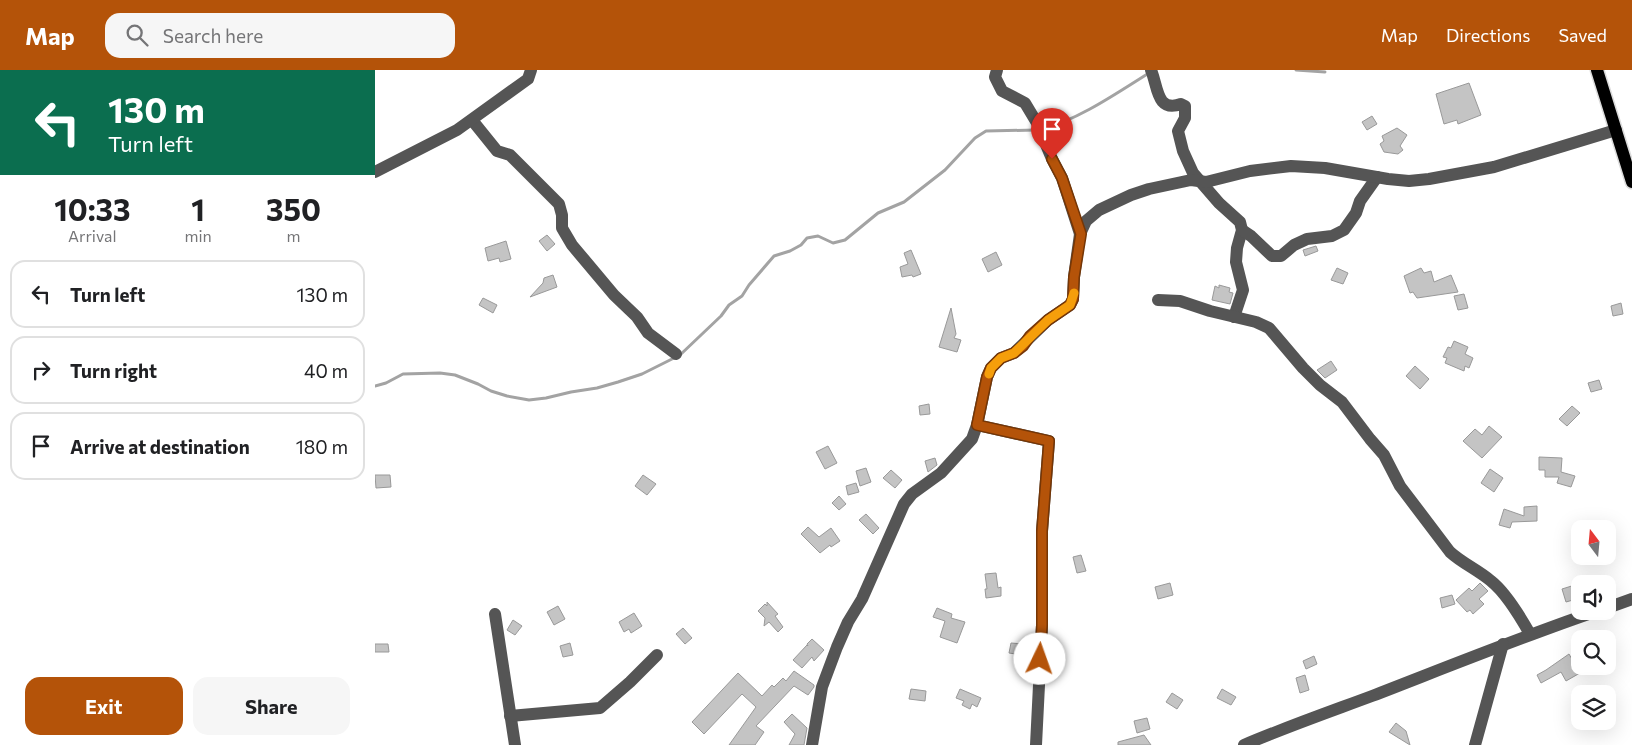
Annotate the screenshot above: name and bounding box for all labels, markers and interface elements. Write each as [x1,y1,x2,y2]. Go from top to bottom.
search box [105,13,455,58]
text: Map [25,21,75,50]
icon: search [123,21,151,49]
text: Search here [163,24,263,47]
text: Map [1381,24,1418,46]
text: Directions [1446,24,1530,46]
text: Saved [1558,24,1607,46]
text: 130 m [108,87,205,130]
icon: left [25,90,90,155]
pin [1031,108,1073,159]
icon: arrive [1038,115,1066,143]
text: Turn left [108,130,193,157]
text: 10:33 [54,190,130,227]
text: 1 [191,190,205,227]
text: 350 [266,190,321,227]
text: Arrival [68,226,116,245]
text: min [185,226,212,245]
text: m [286,226,300,245]
icon: left [27,280,55,308]
text: Turn left [70,283,145,306]
text: 130 m [296,283,348,306]
icon: right [27,356,55,384]
text: Turn right [70,359,157,382]
text: 40 m [304,359,348,382]
icon: arrive [27,432,55,460]
text: Arrive at destination [70,435,250,458]
text: 180 m [296,435,348,458]
north arrow [1571,520,1616,565]
map controls [1571,520,1616,730]
button: sound [1571,575,1616,620]
button: search [1571,630,1616,675]
position arrow [1013,632,1065,684]
button: Exit [25,677,183,735]
button: Share [193,677,350,735]
button: layers [1571,685,1616,730]

